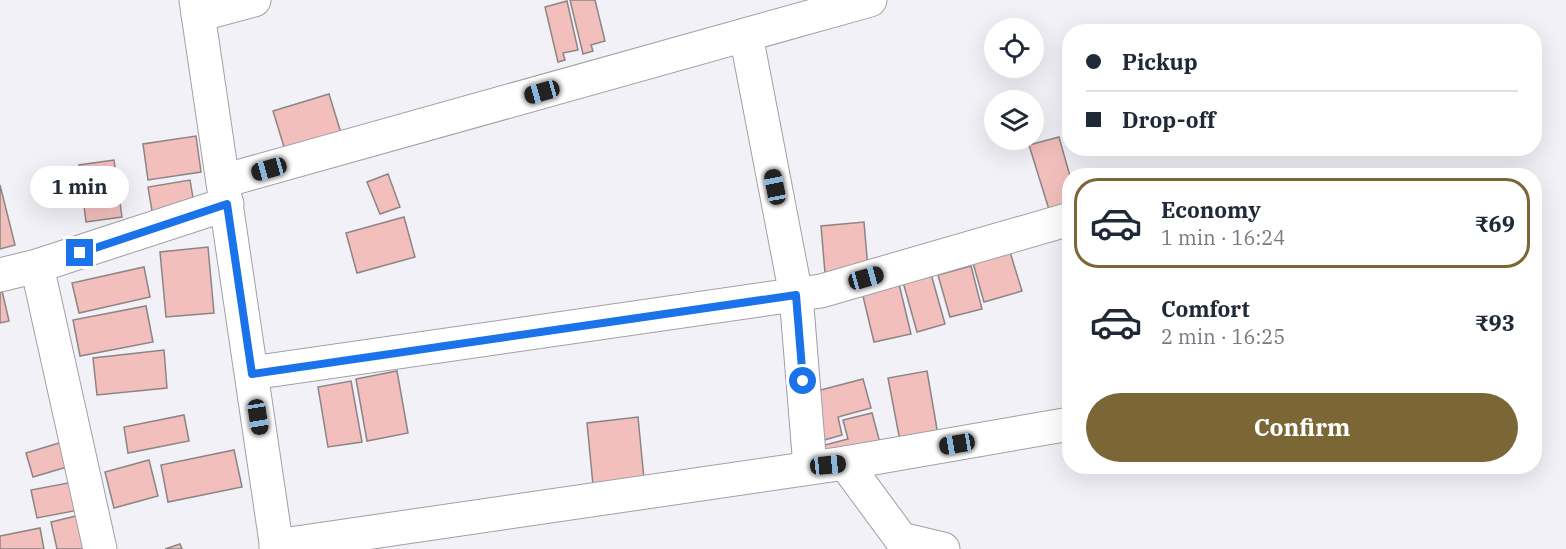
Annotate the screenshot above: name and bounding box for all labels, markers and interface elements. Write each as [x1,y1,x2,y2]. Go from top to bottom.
map controls [984,18,1044,150]
button: locate [984,18,1044,78]
text: Pickup [1122,47,1198,76]
car [522,78,562,106]
button: layers [984,90,1044,150]
text: Drop-off [1122,105,1216,134]
car [249,155,289,183]
callout: 1 min [31,166,130,208]
car [763,168,787,206]
text: 1 min [52,173,108,200]
text: Economy [1161,195,1261,224]
icon: car [1089,196,1143,250]
text: ₹69 [1474,209,1515,238]
text: 1 min · 16:24 [1161,224,1285,251]
route end [66,239,93,266]
car [846,264,886,292]
text: Comfort [1161,294,1250,323]
icon: car [1089,295,1143,349]
text: ₹93 [1474,308,1515,337]
text: 2 min · 16:25 [1161,323,1285,350]
route start [789,367,816,394]
button: Confirm [1086,393,1518,462]
car [246,398,270,436]
car [938,432,976,456]
car [809,454,847,476]

